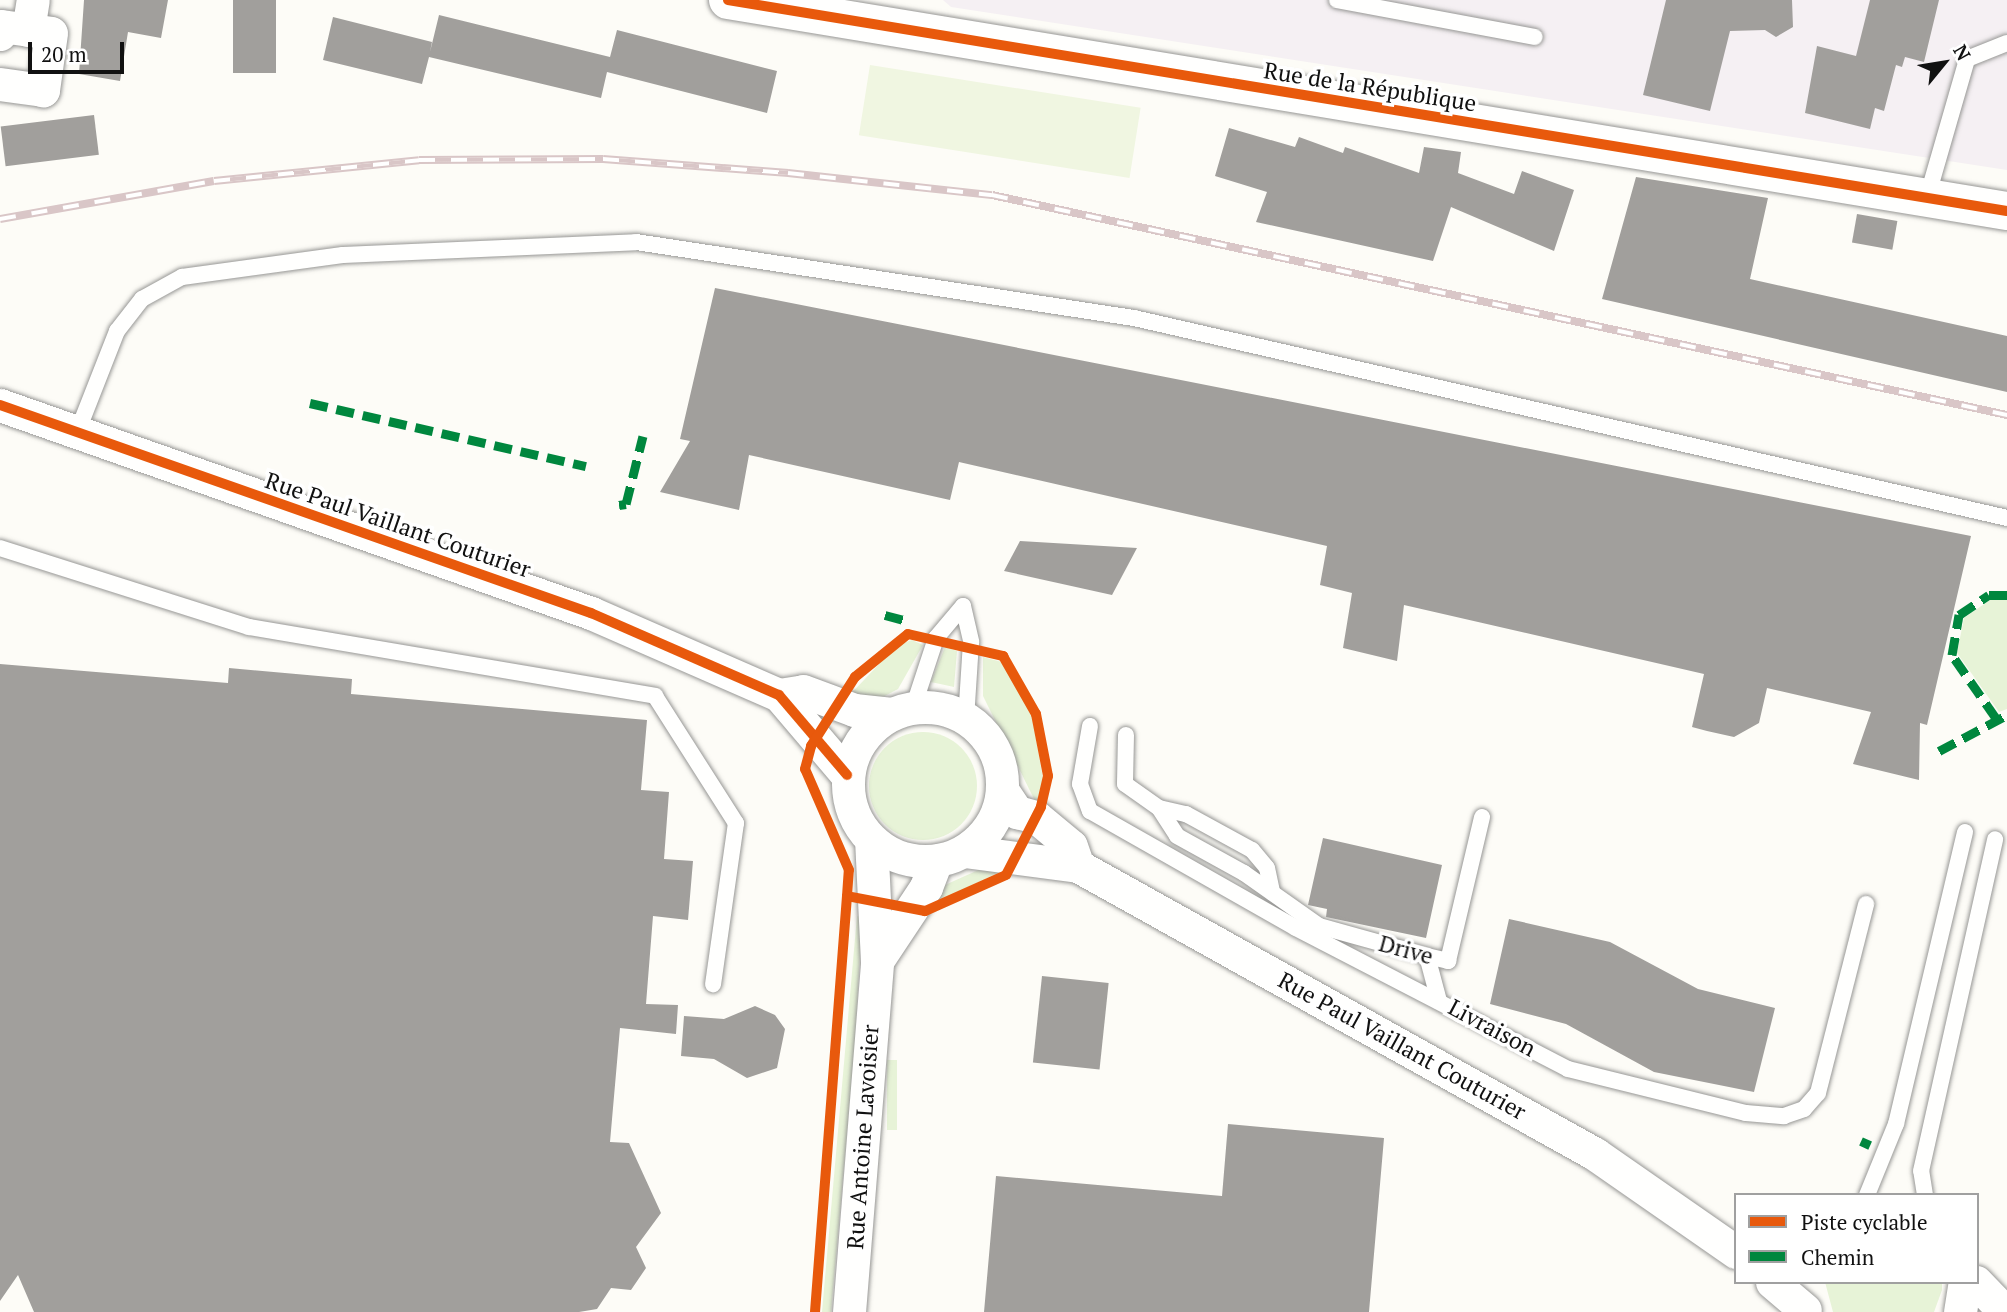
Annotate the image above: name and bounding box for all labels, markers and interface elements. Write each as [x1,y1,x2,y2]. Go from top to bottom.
scale bar [32,28,128,72]
north arrow [1909,28,1979,98]
text: 20 m [41,40,87,68]
text: N [1948,40,1977,65]
street label: Rue de la République [1262,57,1478,117]
street label: Rue Paul Vaillant Couturier [261,466,535,584]
street label: Drive [1376,930,1436,970]
street label: Rue Paul Vaillant Couturier [1273,966,1531,1126]
street label: Livraison [1444,994,1540,1062]
street label: Rue Antoine Lavoisier [841,1023,885,1251]
legend [1734,1193,1979,1284]
text: Piste cyclable [1801,1208,1927,1236]
text: Chemin [1801,1243,1874,1271]

